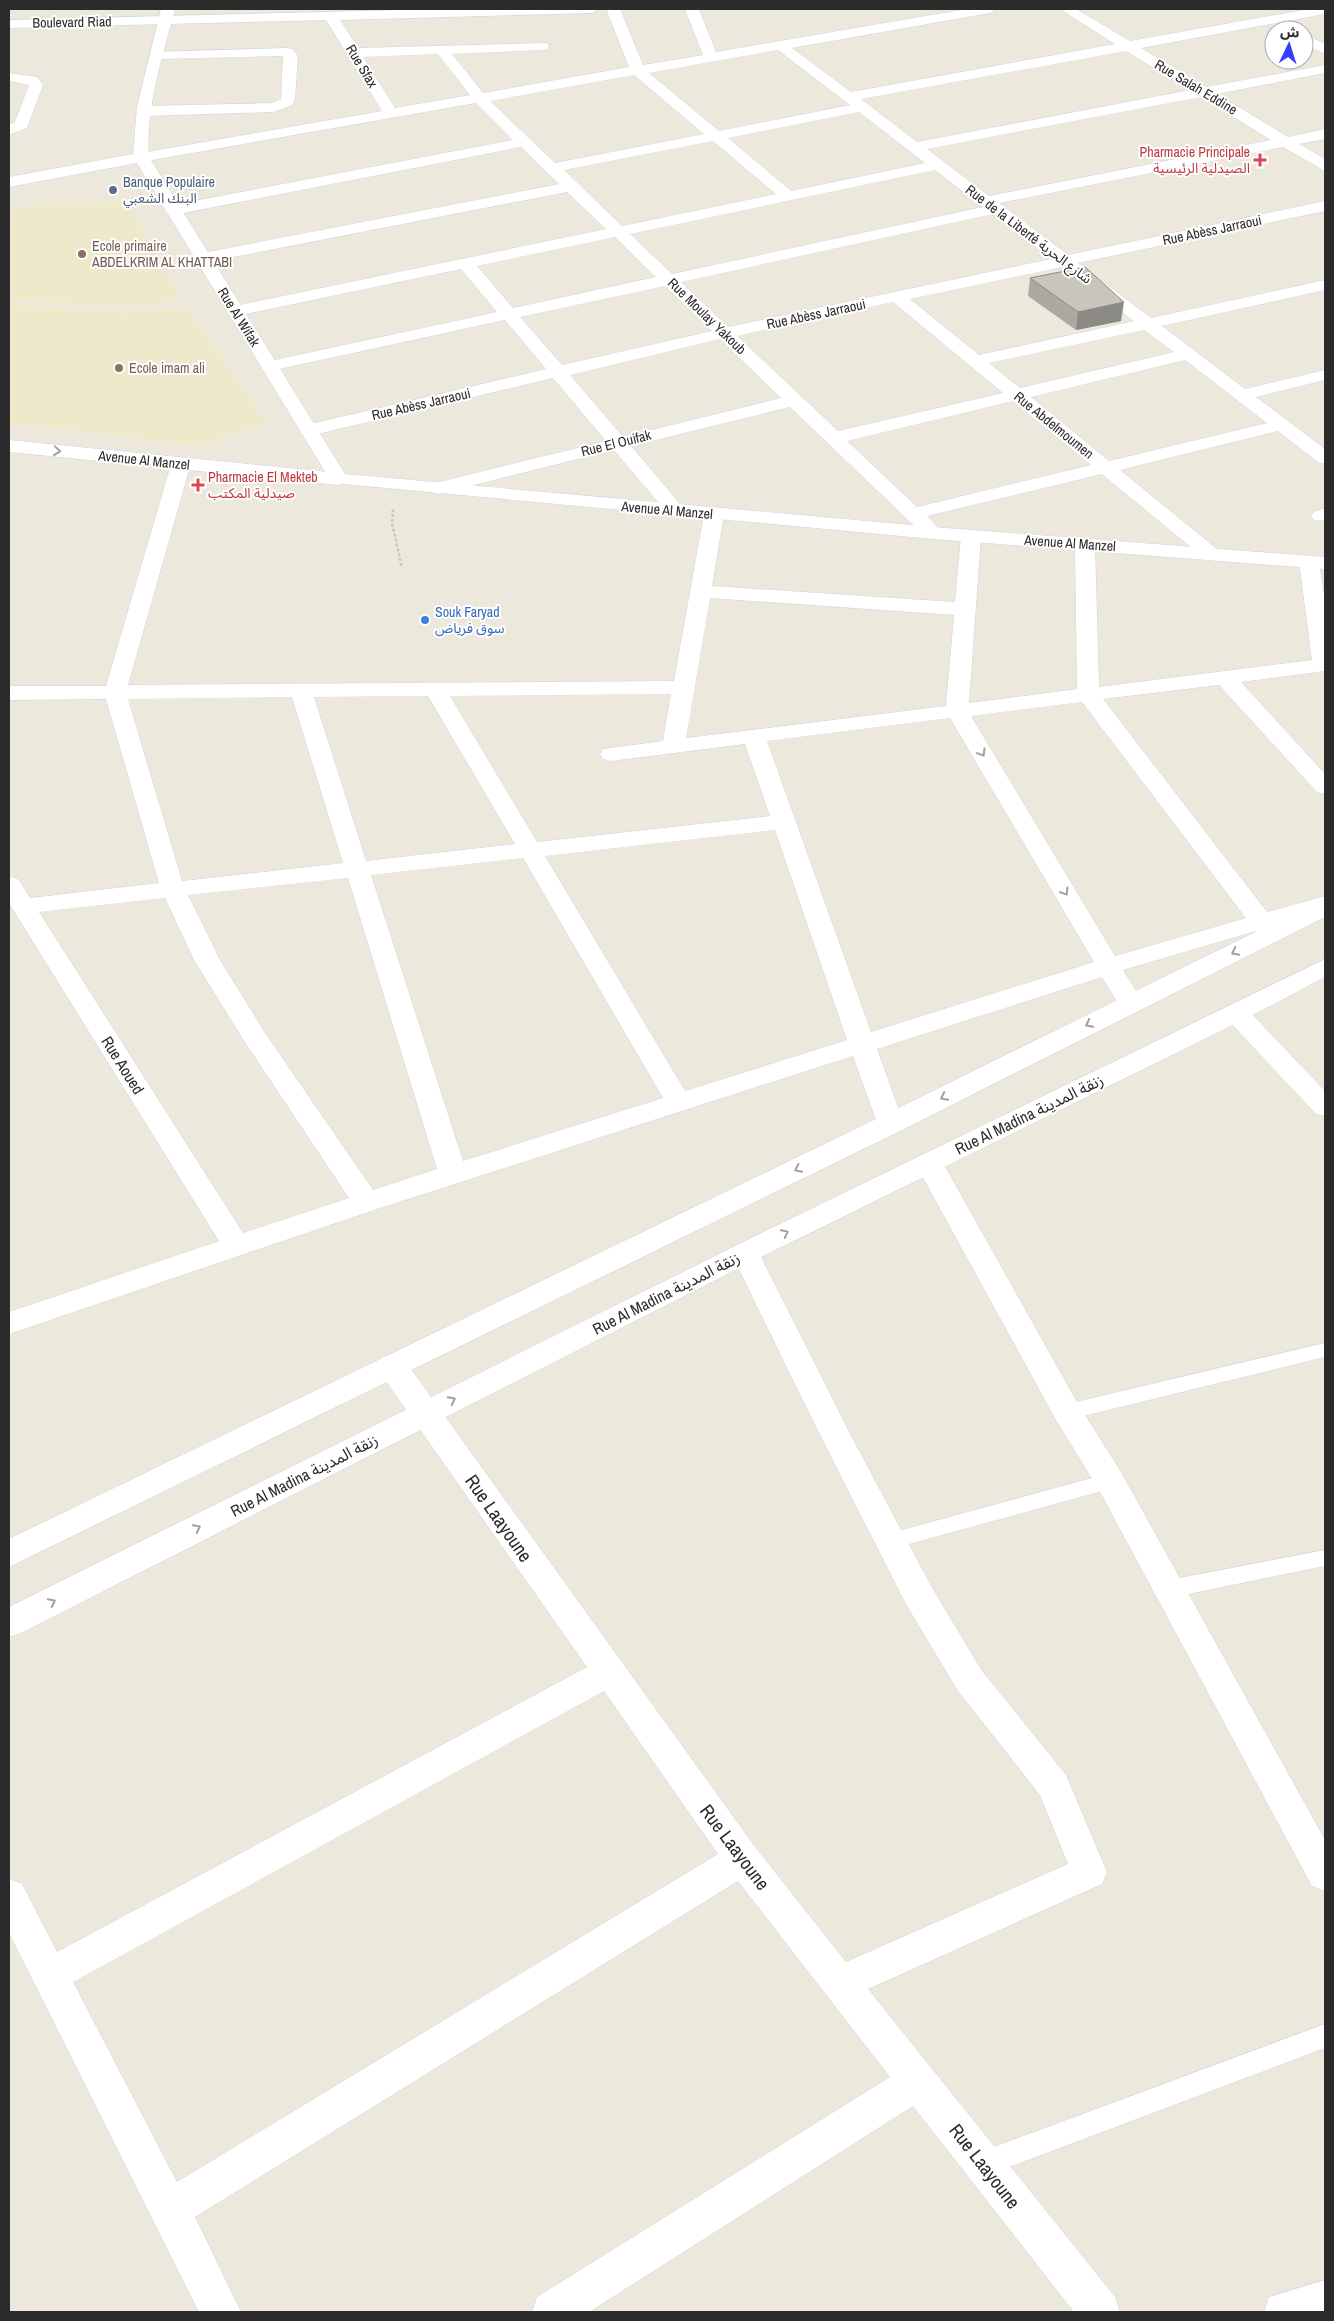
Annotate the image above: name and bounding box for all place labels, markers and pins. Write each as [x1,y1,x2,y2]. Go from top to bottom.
place label: Pharmacie Principale الصيدلية الرئيسية [1140,143,1250,177]
marker: Pharmacie Principale الصيدلية الرئيسية [1254,154,1266,166]
place label: Banque Populaire البنك الشعبي [123,173,215,209]
marker: Banque Populaire البنك الشعبي [107,184,119,196]
place label: Ecole primaire ABDELKRIM AL KHATTABI [91,237,232,271]
marker: Ecole primaire ABDELKRIM AL KHATTABI [76,248,88,260]
place label: Ecole imam ali [129,359,205,377]
marker: Ecole imam ali [113,362,125,374]
place label: Pharmacie El Mekteb صيدلية المكتب [208,468,318,502]
marker: Pharmacie El Mekteb صيدلية المكتب [192,479,204,491]
place label: Souk Faryad سوق فرياض [435,603,505,637]
marker: Souk Faryad سوق فرياض [419,614,431,626]

